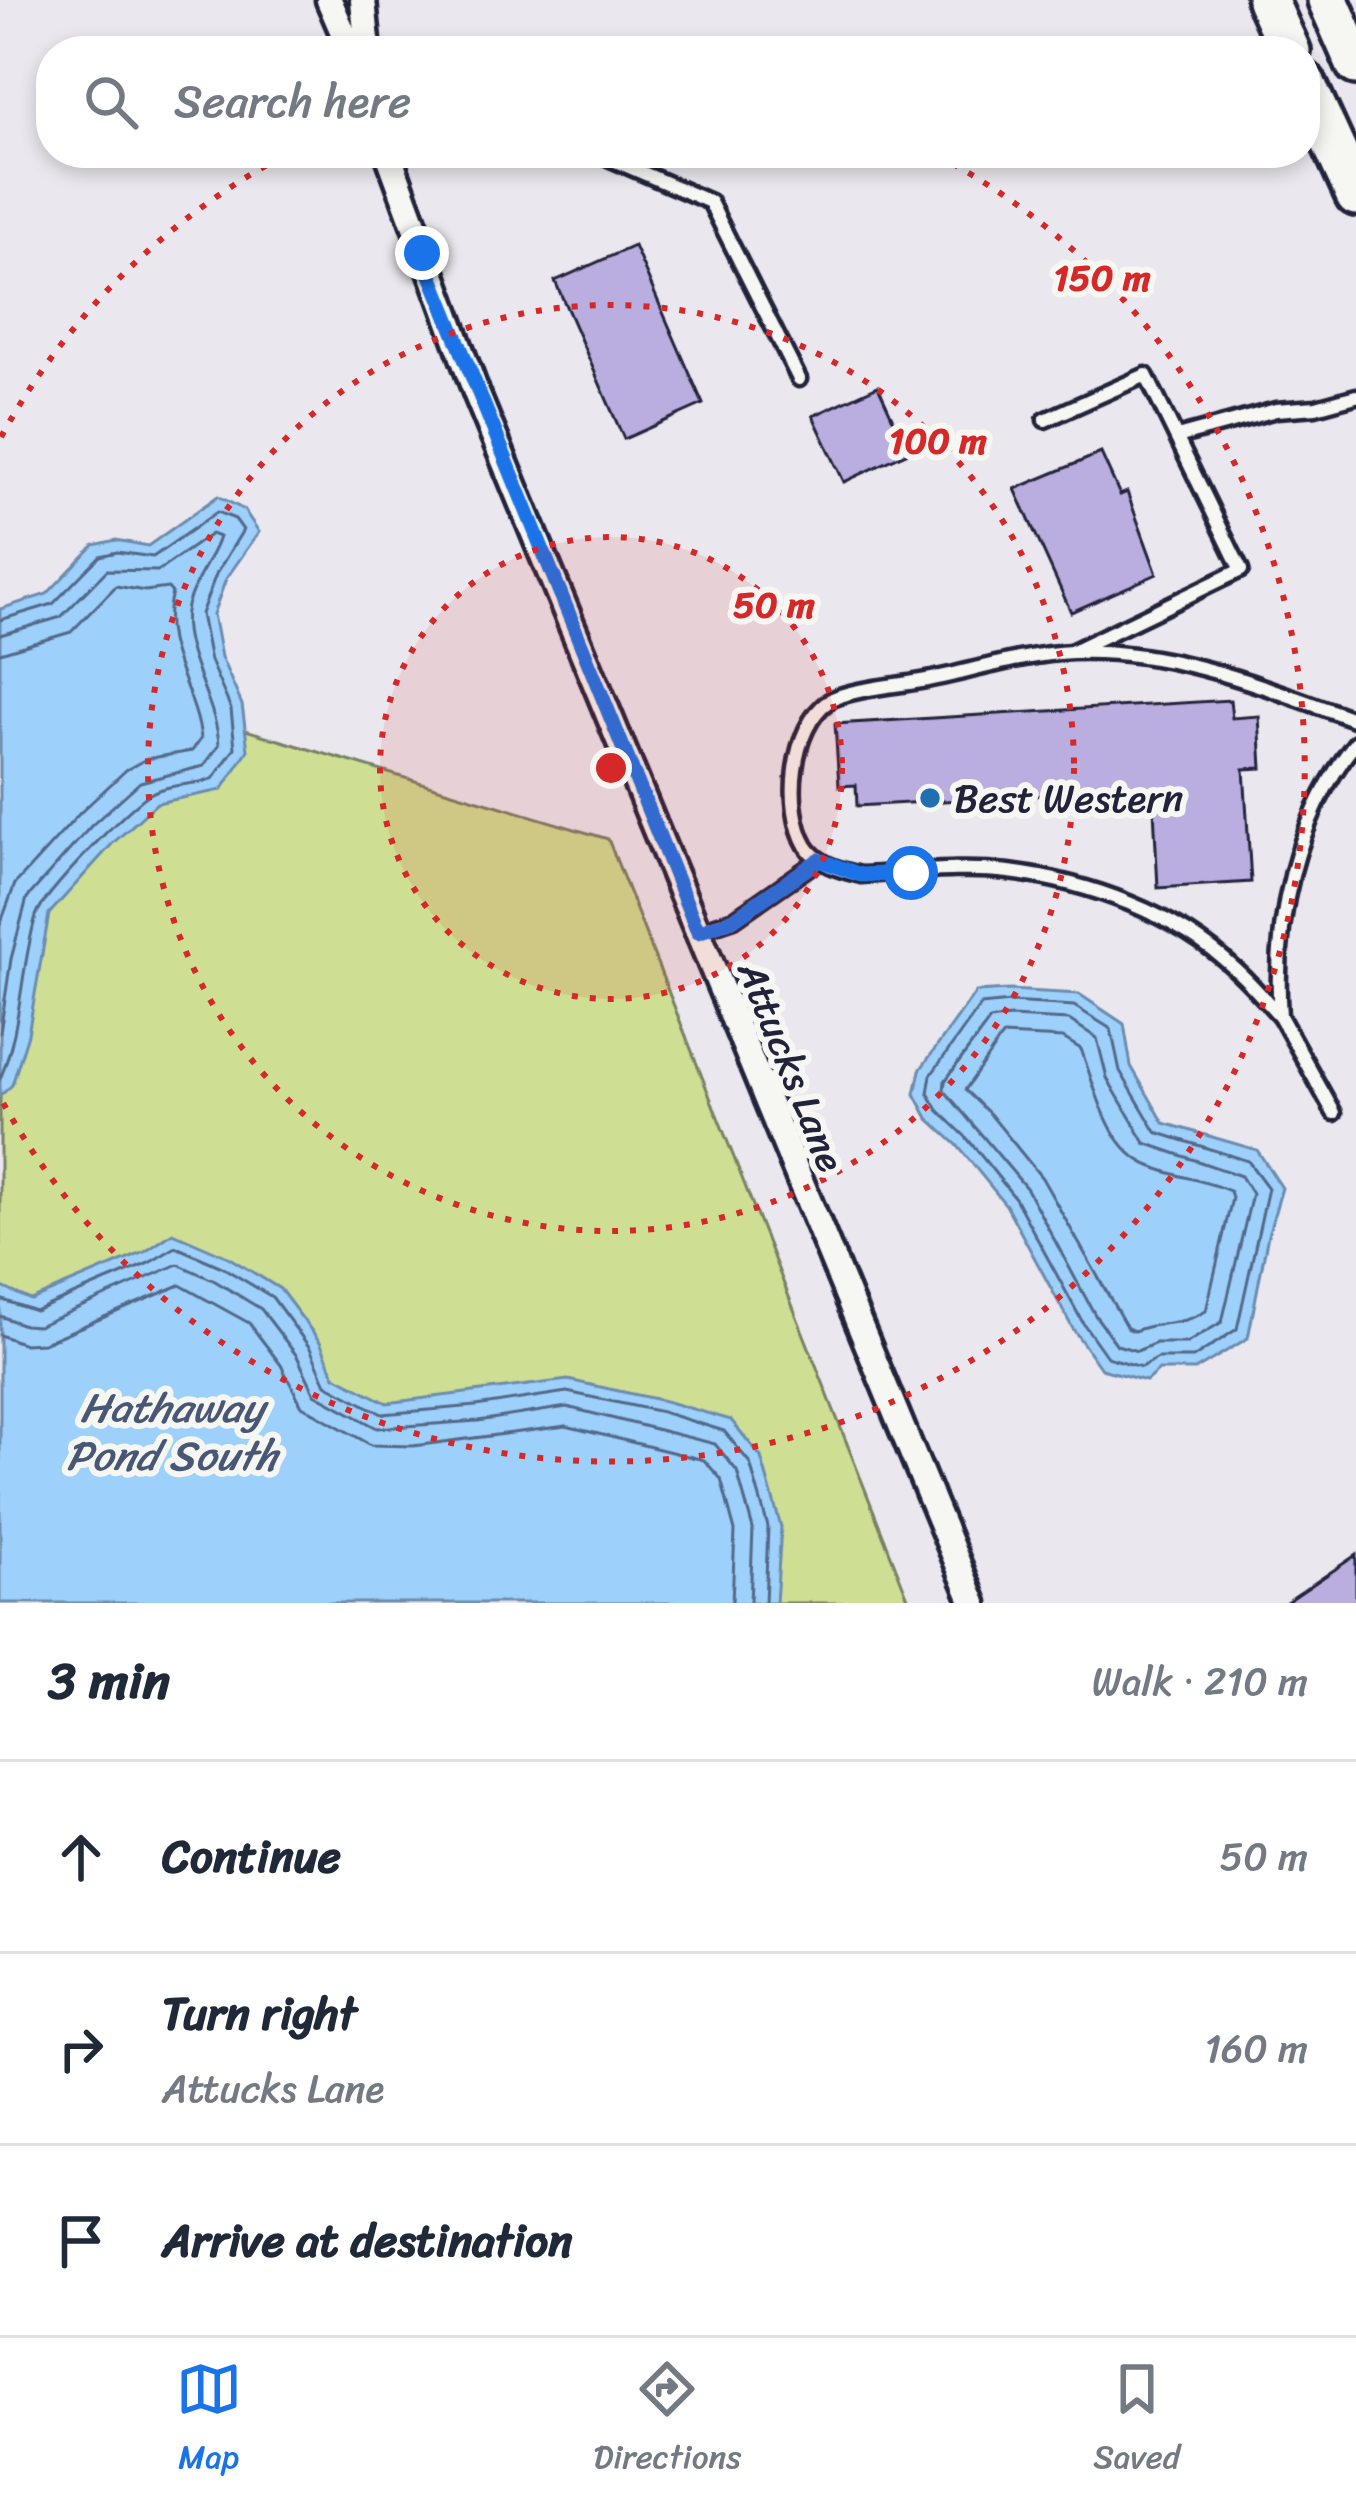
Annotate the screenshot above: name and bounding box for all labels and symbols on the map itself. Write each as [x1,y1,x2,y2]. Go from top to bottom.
route end [395,226,449,280]
text: 150 m [1053,246,1151,310]
text: 100 m [889,409,987,473]
text: 50 m [733,573,815,637]
centre of rings [590,747,632,789]
place label: Best Western [954,764,1183,833]
marker: Best Western [917,785,943,811]
route start [884,846,938,900]
street label: Attucks Lane [718,949,865,1182]
water label: Hathaway Pond South [66,1371,281,1493]

